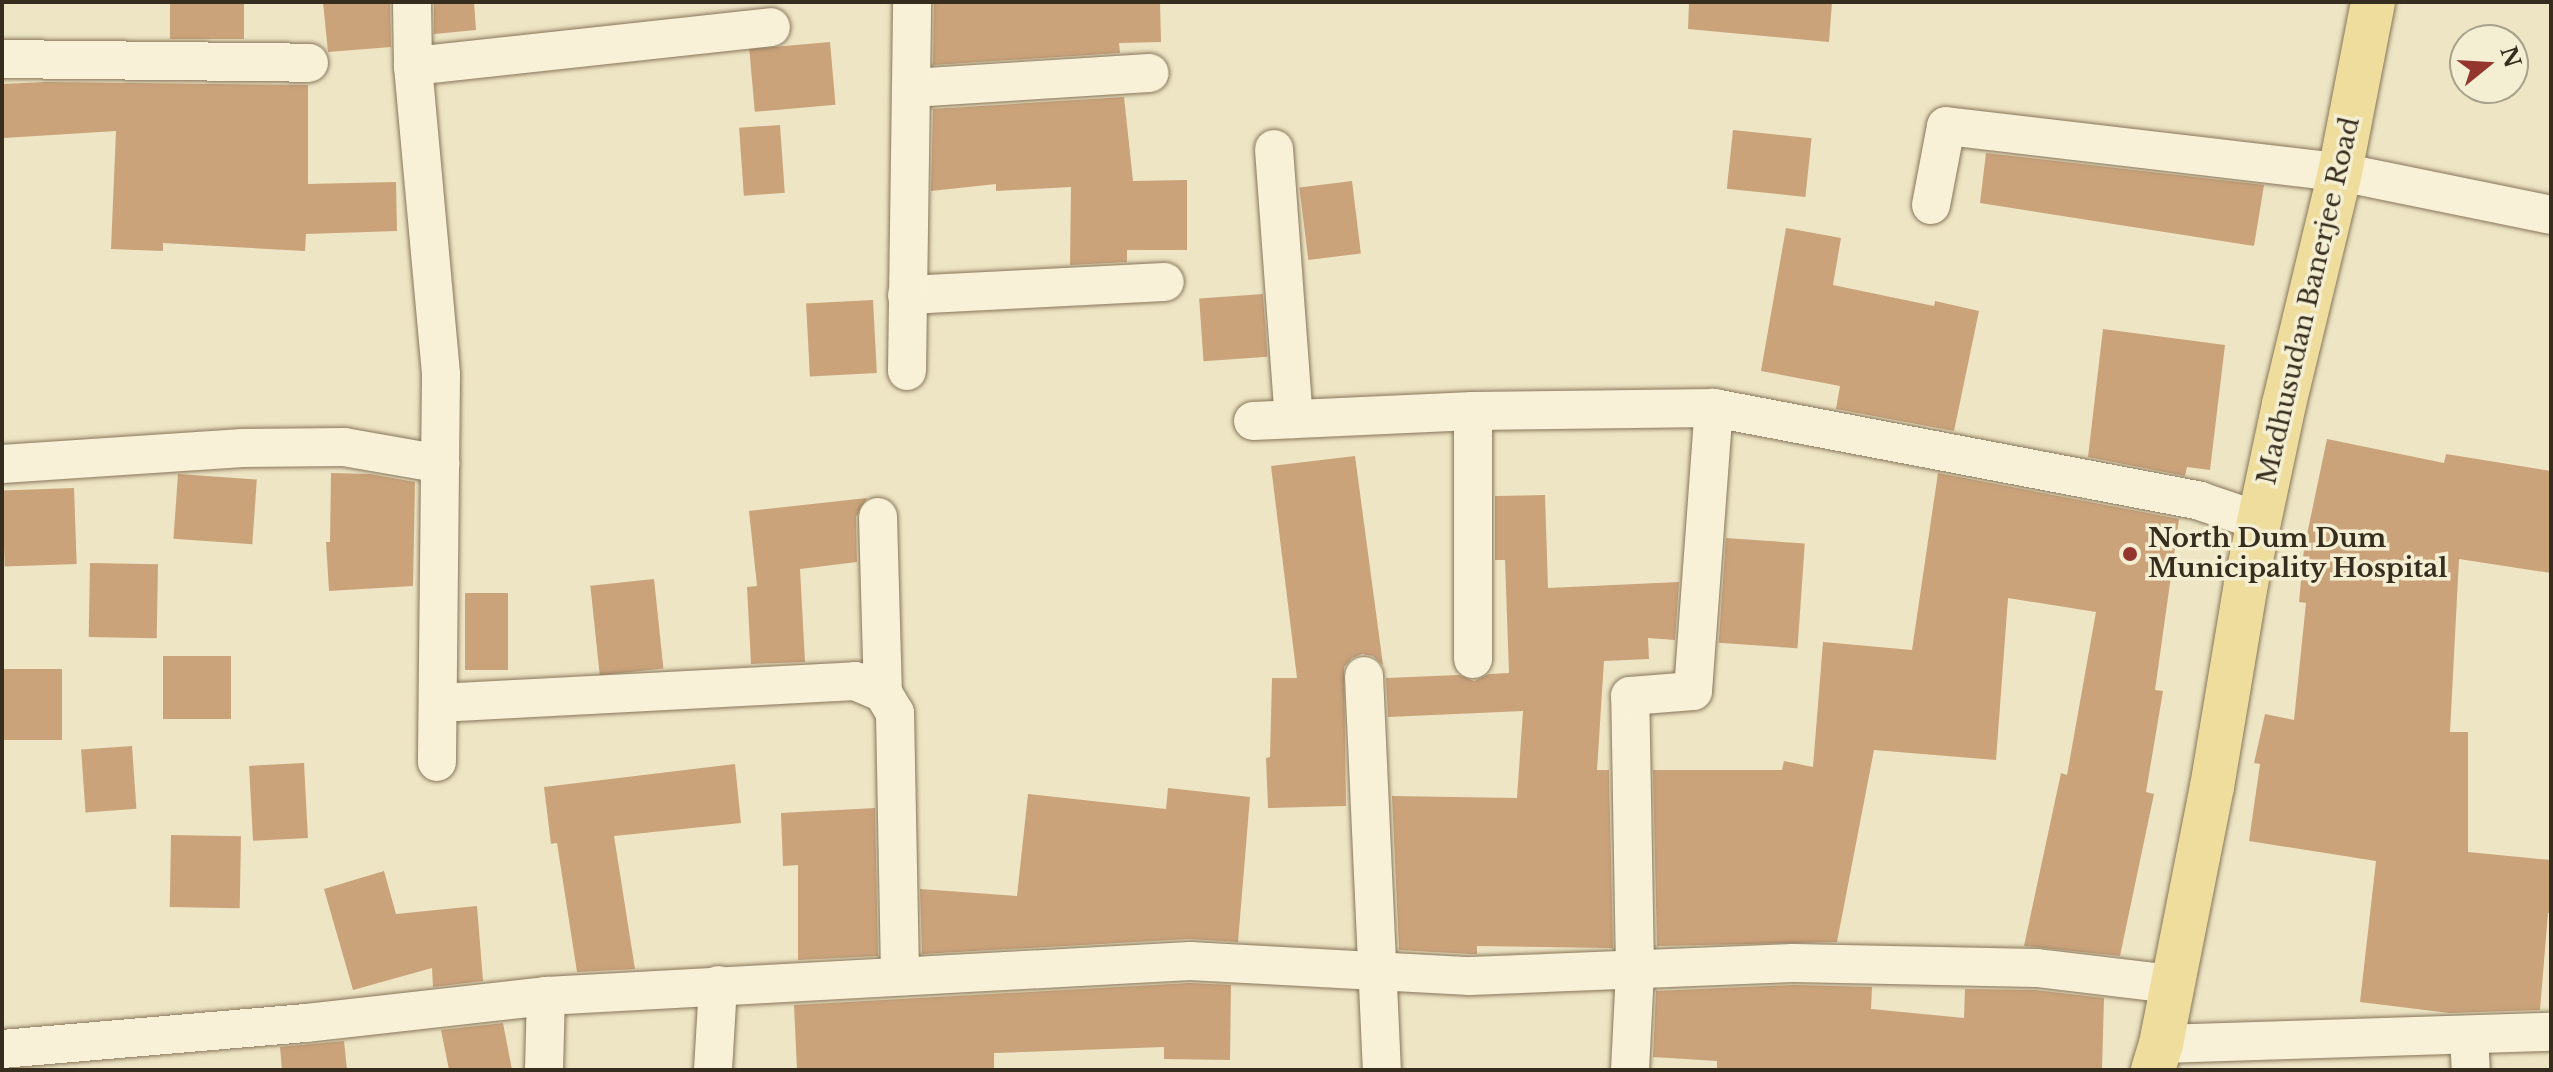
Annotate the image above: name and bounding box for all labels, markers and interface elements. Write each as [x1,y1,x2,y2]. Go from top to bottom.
north arrow [2449,24,2529,104]
text: N [2494,43,2526,71]
street label: Madhusudan Banerjee Road [2252,114,2366,488]
place label: North Dum Dum Municipality Hospital [2148,523,2448,584]
marker: North Dum Dum Municipality Hospital [2119,543,2141,565]

